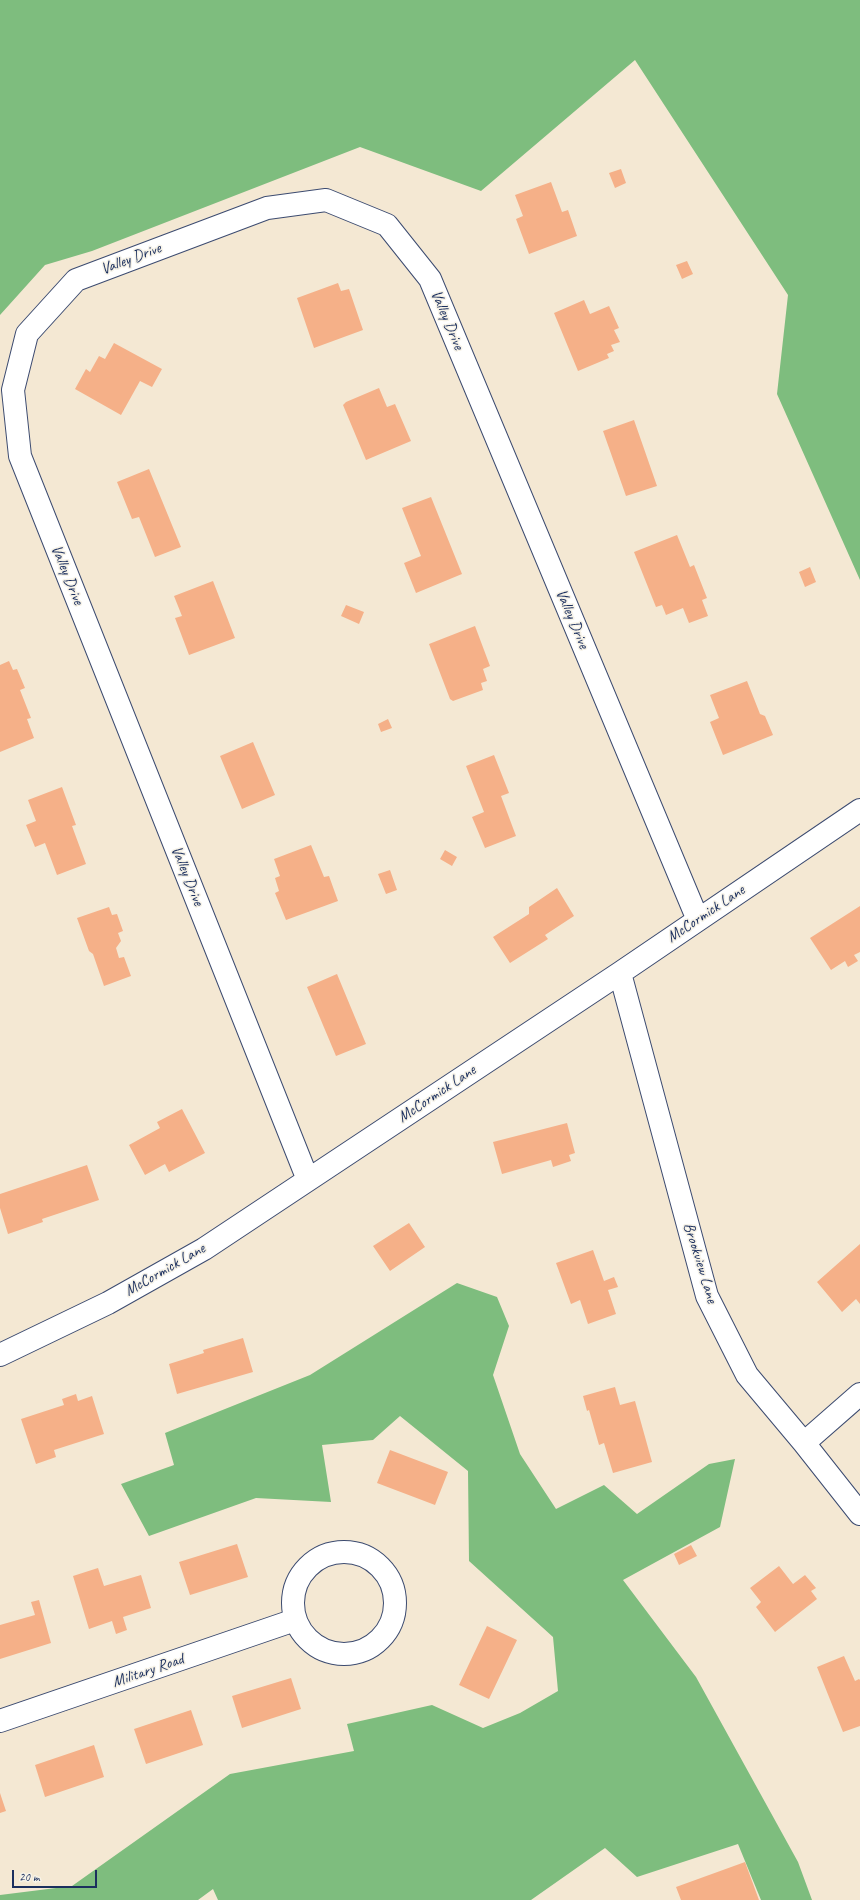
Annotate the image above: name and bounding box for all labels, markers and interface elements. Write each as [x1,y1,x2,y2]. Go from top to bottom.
street label: Valley Drive [98,239,164,279]
street label: Valley Drive [426,287,468,353]
street label: Valley Drive [46,542,88,608]
street label: Valley Drive [551,586,593,652]
street label: Valley Drive [166,843,208,909]
street label: McCormick Lane [663,881,749,947]
street label: McCormick Lane [394,1061,480,1127]
street label: Brookview Lane [679,1220,721,1306]
street label: McCormick Lane [121,1239,209,1301]
street label: Military Road [110,1650,186,1692]
scale bar [14,1862,99,1888]
text: 20 m [19,1869,39,1885]

